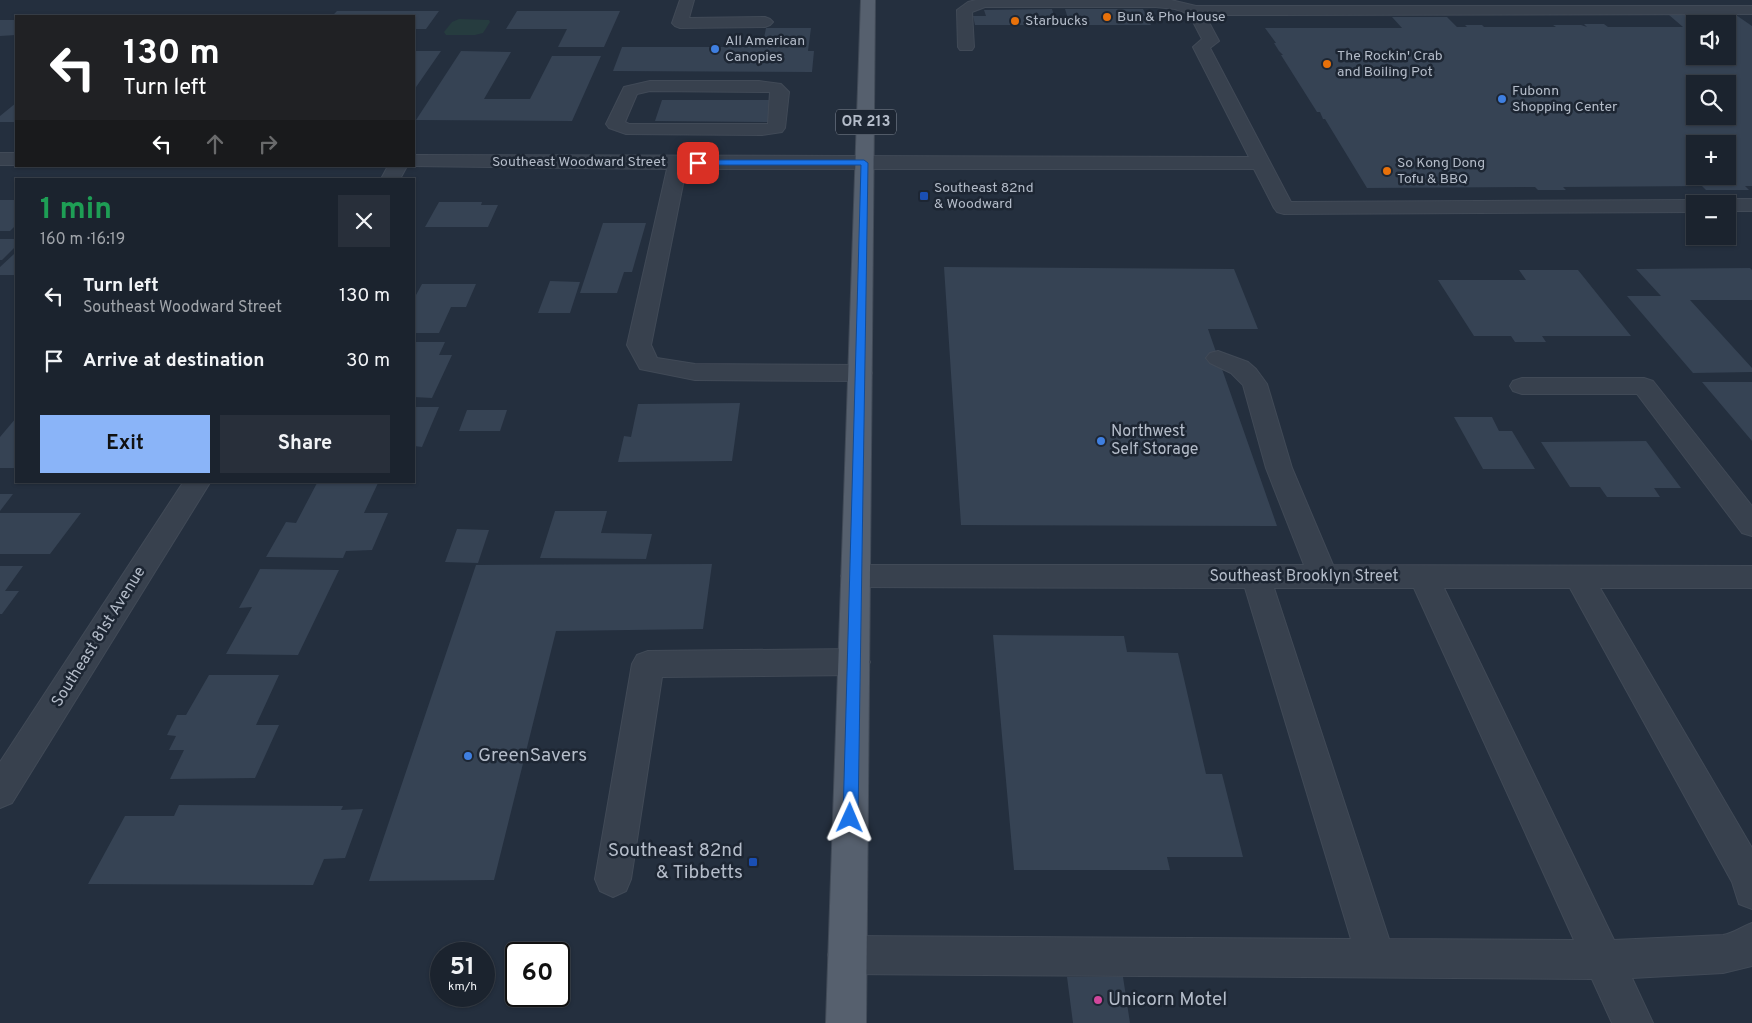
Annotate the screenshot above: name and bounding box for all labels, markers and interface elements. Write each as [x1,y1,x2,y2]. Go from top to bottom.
place label: Bun & Pho House [1117,9,1226,26]
marker: Bun & Pho House [1101,11,1113,23]
place label: Starbucks [1025,13,1088,30]
marker: Starbucks [1009,15,1021,27]
map controls [1686,15,1736,245]
button: sound [1686,15,1736,65]
text: 130 m [123,32,220,76]
place label: All American Canopies [725,33,805,66]
icon: left [40,35,105,100]
marker: All American Canopies [709,43,721,55]
place label: The Rockin' Crab and Boiling Pot [1337,48,1443,81]
marker: The Rockin' Crab and Boiling Pot [1321,58,1333,70]
text: Turn left [123,75,206,102]
button: search [1686,75,1736,125]
place label: Fubonn Shopping Center [1512,83,1618,116]
marker: Fubonn Shopping Center [1496,93,1508,105]
road number: OR 213 [836,110,896,134]
icon: left [148,130,176,158]
icon: ahead [201,130,229,158]
icon: right [254,130,282,158]
button: + [1686,135,1736,185]
pin [677,142,719,184]
icon: arrive [684,149,712,177]
street label: Southeast Woodward Street [492,154,666,171]
place label: So Kong Dong Tofu & BBQ [1397,155,1485,188]
marker: So Kong Dong Tofu & BBQ [1381,165,1393,177]
place label: Southeast 82nd & Woodward [934,180,1034,213]
marker: Southeast 82nd & Woodward [918,190,930,202]
text: 1 min [40,192,112,229]
button: close [338,195,390,247]
button: − [1686,195,1736,245]
text: 160 m · 16:19 [40,230,125,250]
text: Turn left [83,274,159,298]
icon: left [40,282,68,310]
text: 130 m [339,284,390,308]
text: Southeast Woodward Street [83,298,282,318]
icon: arrive [40,347,68,375]
text: Arrive at destination [83,349,264,373]
text: 30 m [346,349,390,373]
button: Exit [40,415,210,473]
button: Share [220,415,390,473]
place label: Northwest Self Storage [1111,422,1198,460]
marker: Northwest Self Storage [1095,435,1107,447]
street label: Southeast 81st Avenue [48,563,150,711]
street label: Southeast Brooklyn Street [1210,567,1398,587]
place label: GreenSavers [478,744,587,768]
marker: GreenSavers [462,750,474,762]
position arrow [823,791,875,843]
place label: Southeast 82nd & Tibbetts [608,839,743,885]
marker: Southeast 82nd & Tibbetts [747,856,759,868]
speed limit sign: 60 [505,942,570,1007]
text: 51 [450,952,475,984]
text: km/h [448,979,477,995]
place label: Unicorn Motel [1108,988,1227,1012]
marker: Unicorn Motel [1092,994,1104,1006]

